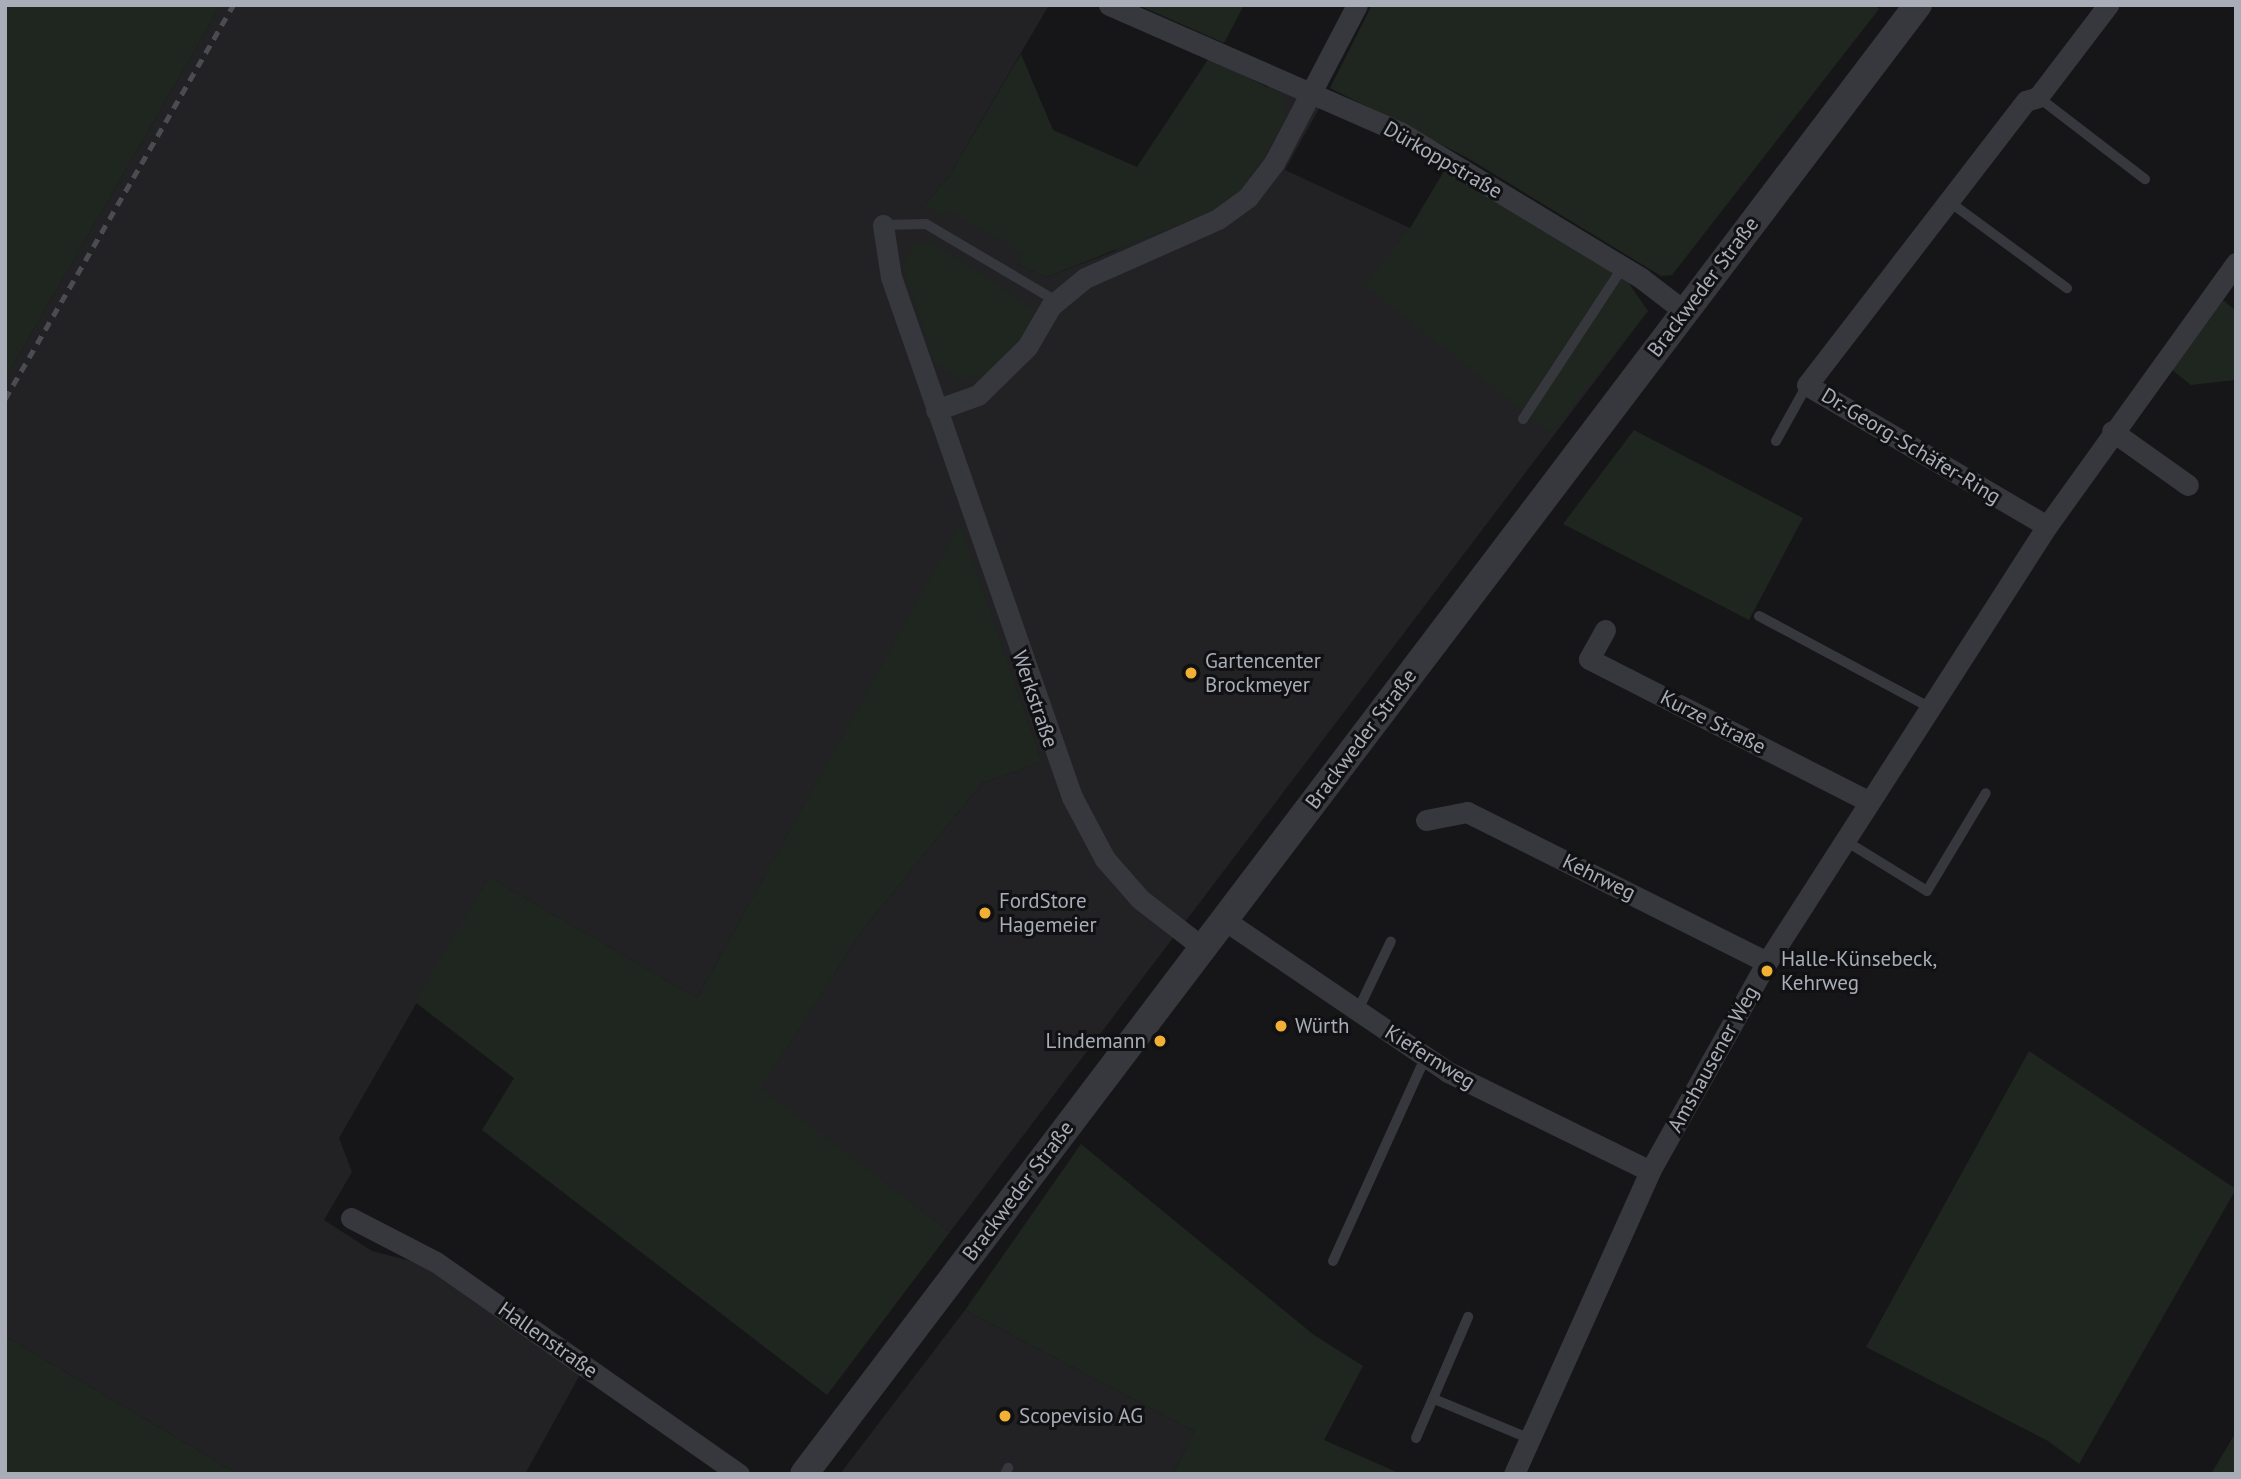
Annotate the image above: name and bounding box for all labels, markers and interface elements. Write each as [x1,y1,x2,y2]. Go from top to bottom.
street label: Dürkoppstraße [1379,116,1507,204]
street label: Brackweder Straße [1642,212,1764,362]
street label: Dr.-Georg-Schäfer-Ring [1817,382,2005,510]
street label: Werkstraße [1007,647,1063,751]
place label: Gartencenter Brockmeyer [1205,648,1321,698]
street label: Brackweder Straße [1300,664,1422,814]
marker: Gartencenter Brockmeyer [1183,665,1199,681]
street label: Kurze Straße [1656,685,1770,759]
street label: Kehrweg [1558,849,1640,905]
place label: FordStore Hagemeier [999,888,1097,938]
marker: FordStore Hagemeier [977,905,993,921]
place label: Halle-Künsebeck, Kehrweg [1781,946,1937,996]
marker: Halle-Künsebeck, Kehrweg [1759,963,1775,979]
street label: Amshausener Weg [1662,981,1764,1137]
place label: Würth [1295,1013,1349,1039]
marker: Würth [1273,1018,1289,1034]
street label: Kiefernweg [1380,1019,1480,1095]
place label: Lindemann [1046,1028,1146,1054]
marker: Lindemann [1152,1033,1168,1049]
street label: Brackweder Straße [957,1116,1079,1266]
street label: Hallenstraße [493,1297,603,1383]
place label: Scopevisio AG [1019,1403,1144,1429]
marker: Scopevisio AG [997,1408,1013,1424]

